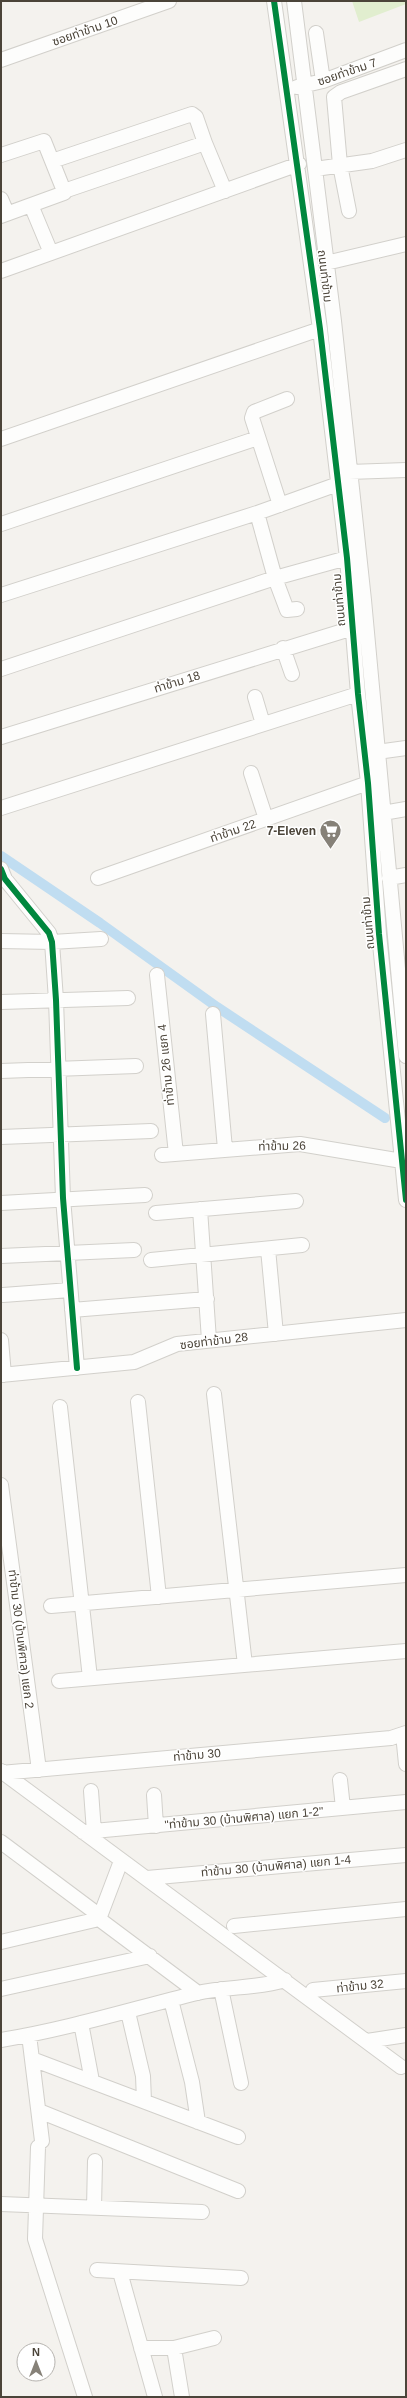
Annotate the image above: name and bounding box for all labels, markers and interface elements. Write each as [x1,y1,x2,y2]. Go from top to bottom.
street label: ซอยท่าข้าม 10 [50,13,120,49]
street label: ซอยท่าข้าม 7 [316,55,379,89]
street label: ถนนท่าข้าม [315,249,335,303]
street label: ถนนท่าข้าม [330,573,348,627]
street label: ท่าข้าม 18 [152,668,202,696]
street label: ท่าข้าม 22 [208,817,258,845]
supermarket icon: 7-Eleven [318,818,344,851]
place label: 7-Eleven [267,824,316,838]
street label: ถนนท่าข้าม [359,896,377,950]
street label: ท่าข้าม 26 แยก 4 [155,1023,177,1106]
street label: ท่าข้าม 26 [258,1139,306,1153]
street label: ซอยท่าข้าม 28 [179,1330,249,1352]
street label: ท่าข้าม 30 (บ้านพิศาล) แยก 2 [6,1569,37,1710]
street label: ท่าข้าม 30 [173,1746,222,1764]
street label: "ท่าข้าม 30 (บ้านพิศาล) แยก 1-2" [164,1804,324,1832]
street label: ท่าข้าม 30 (บ้านพิศาล) แยก 1-4 [200,1852,352,1880]
street label: ท่าข้าม 32 [336,1977,385,1995]
north arrow [16,2342,56,2382]
text: N [32,2346,40,2358]

